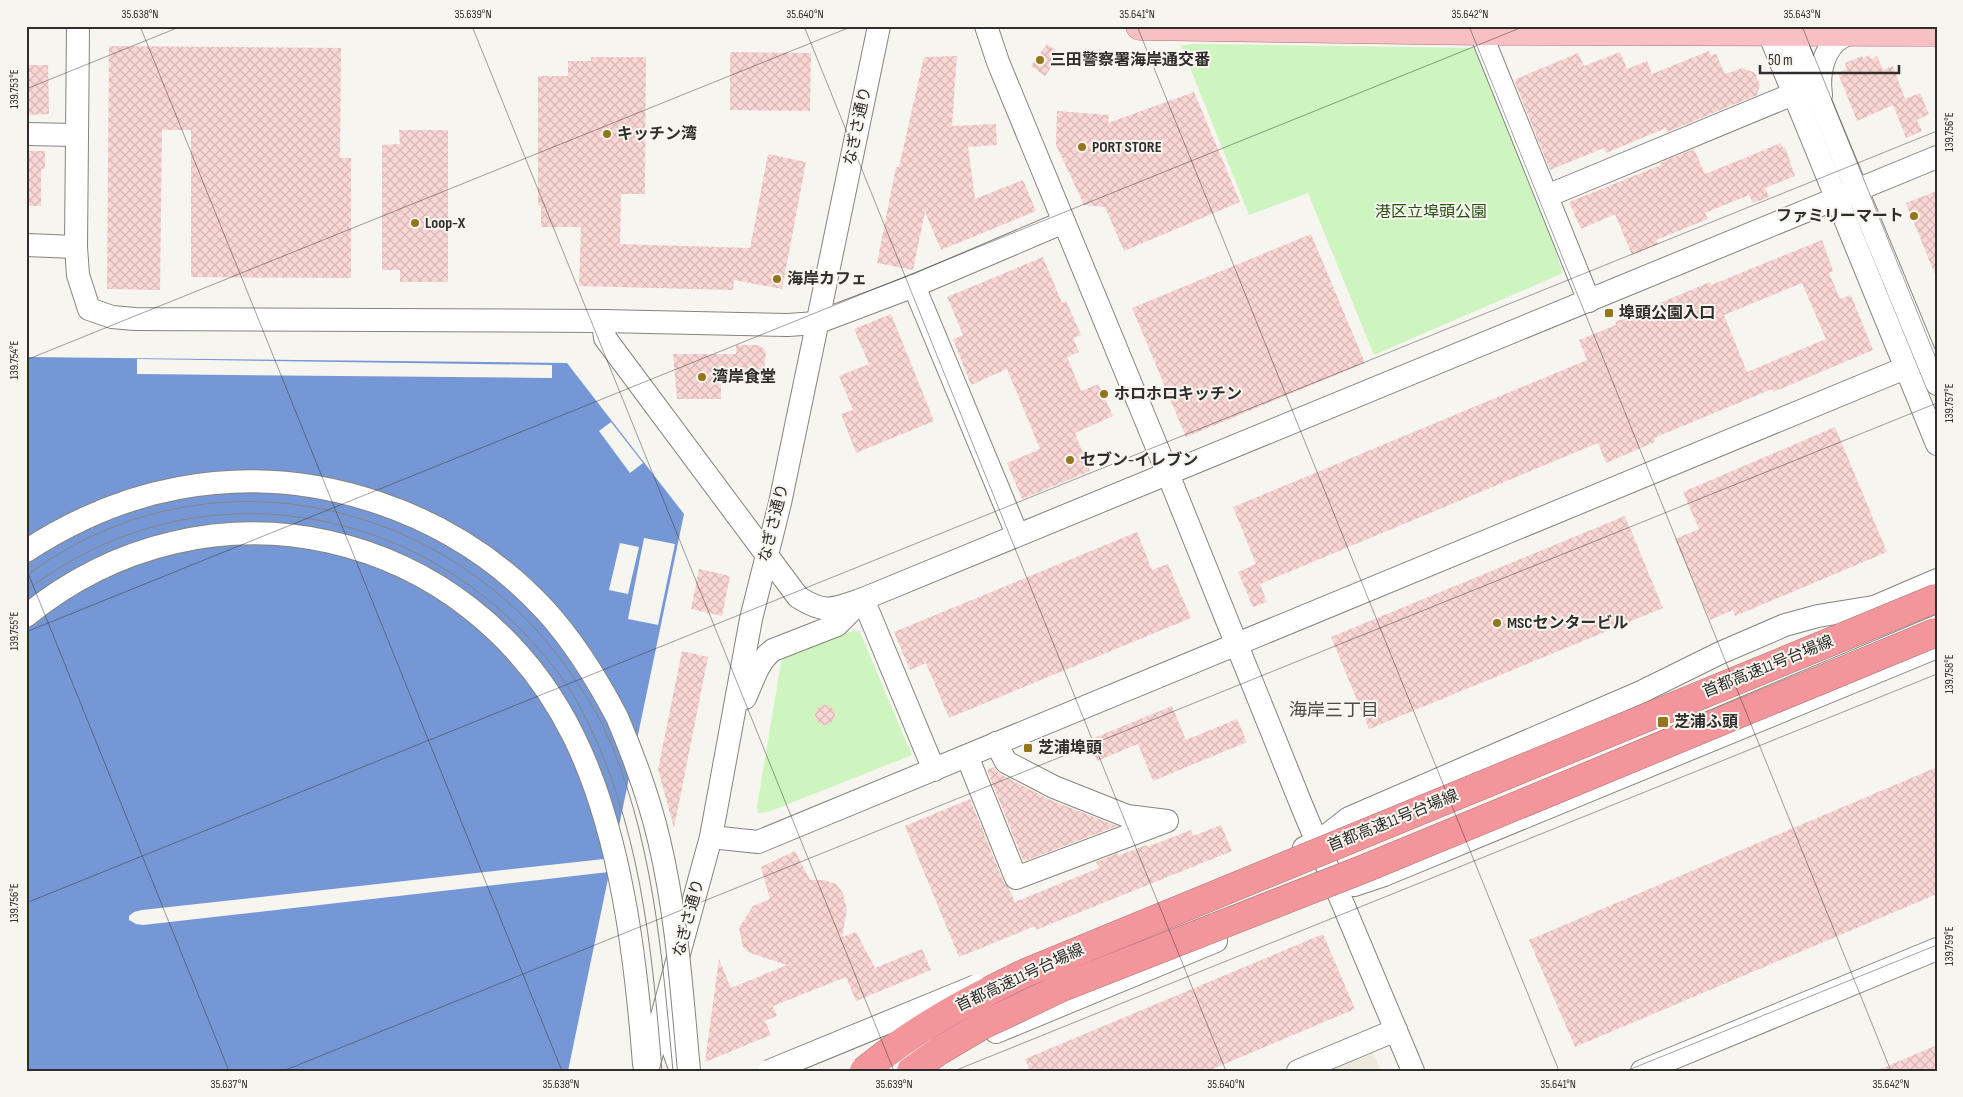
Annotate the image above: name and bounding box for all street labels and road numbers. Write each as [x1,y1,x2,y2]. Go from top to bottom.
street label: なぎさ通り [840,85,876,167]
street label: なぎさ通り [755,482,793,564]
street label: 首都高速11号台場線 [1700,632,1836,702]
street label: 首都高速11号台場線 [1325,786,1461,856]
street label: なぎさ通り [669,877,709,959]
street label: 首都高速11号台場線 [953,940,1087,1016]

